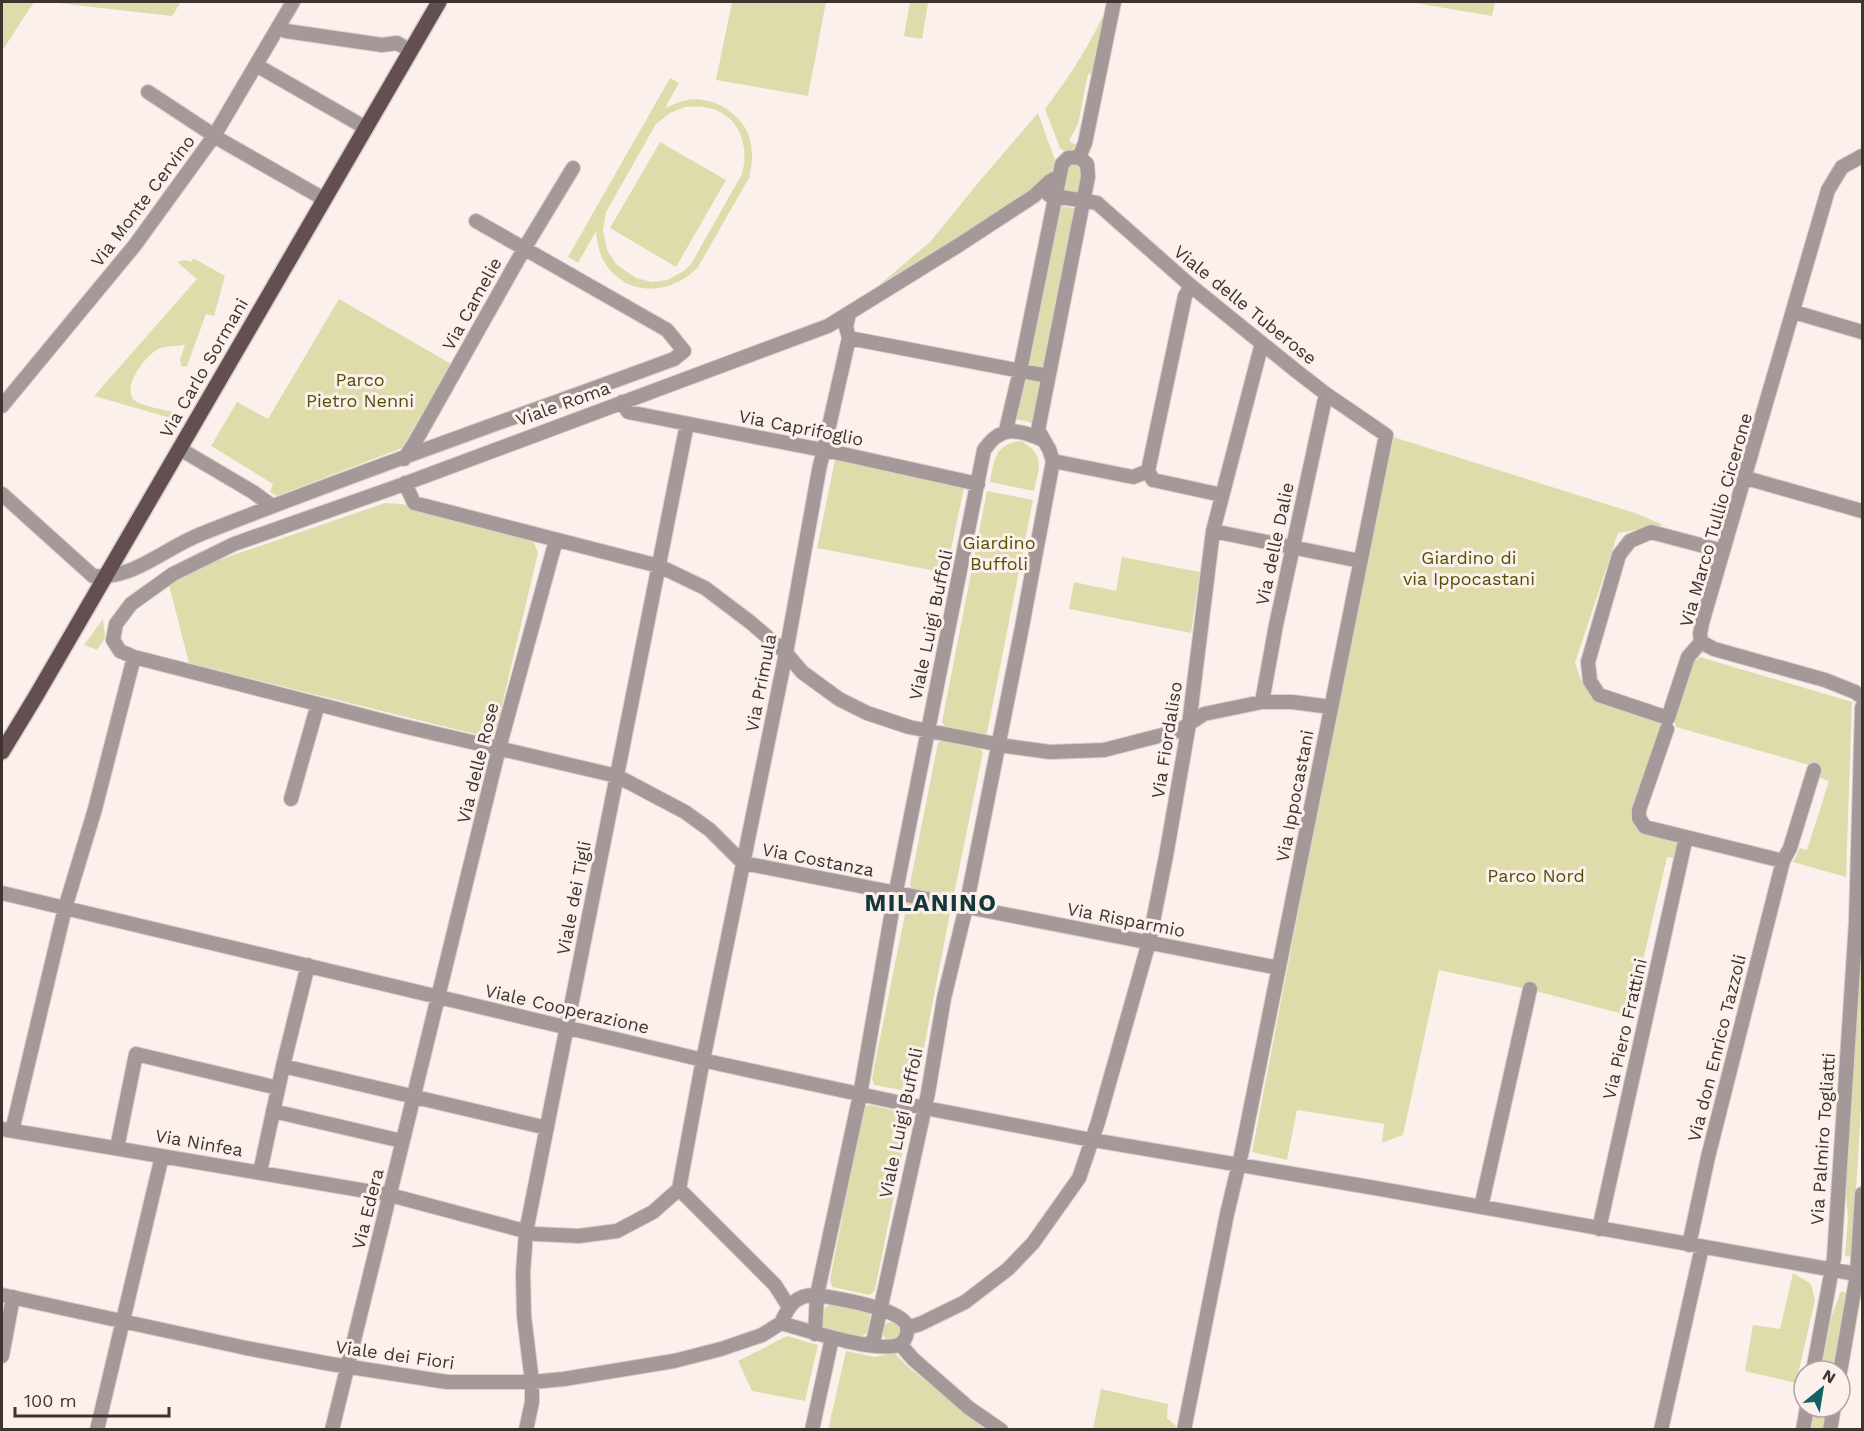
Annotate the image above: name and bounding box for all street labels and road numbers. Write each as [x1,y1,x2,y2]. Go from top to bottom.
street label: Via Monte Cervino [86,131,199,271]
street label: Viale delle Tuberose [1170,241,1321,369]
street label: Via Camelie [437,254,506,354]
street label: Via Carlo Sormani [155,294,252,441]
street label: Viale Roma [513,377,613,430]
street label: Via Caprifoglio [737,405,865,450]
street label: Via Marco Tullio Cicerone [1675,410,1756,629]
street label: Via delle Dalie [1251,480,1298,607]
street label: Viale Luigi Buffoli [904,548,957,702]
street label: Via Primula [741,632,780,734]
street label: Via Fiordaliso [1147,680,1186,800]
street label: Via delle Rose [452,700,503,826]
street label: Via Ippocastani [1271,728,1318,864]
street label: Via Costanza [760,838,876,881]
street label: Viale dei Tigli [552,839,595,957]
street label: Via Risparmio [1065,898,1187,941]
street label: Via don Enrico Tazzoli [1683,952,1750,1144]
street label: Via Piero Frattini [1598,956,1651,1102]
street label: Viale Cooperazione [483,979,651,1038]
street label: Viale Luigi Buffoli [874,1046,927,1200]
street label: Via Palmiro Togliatti [1806,1052,1839,1226]
street label: Via Ninfea [154,1124,245,1161]
street label: Via Edera [347,1166,388,1251]
street label: Viale dei Fiori [334,1336,456,1373]

